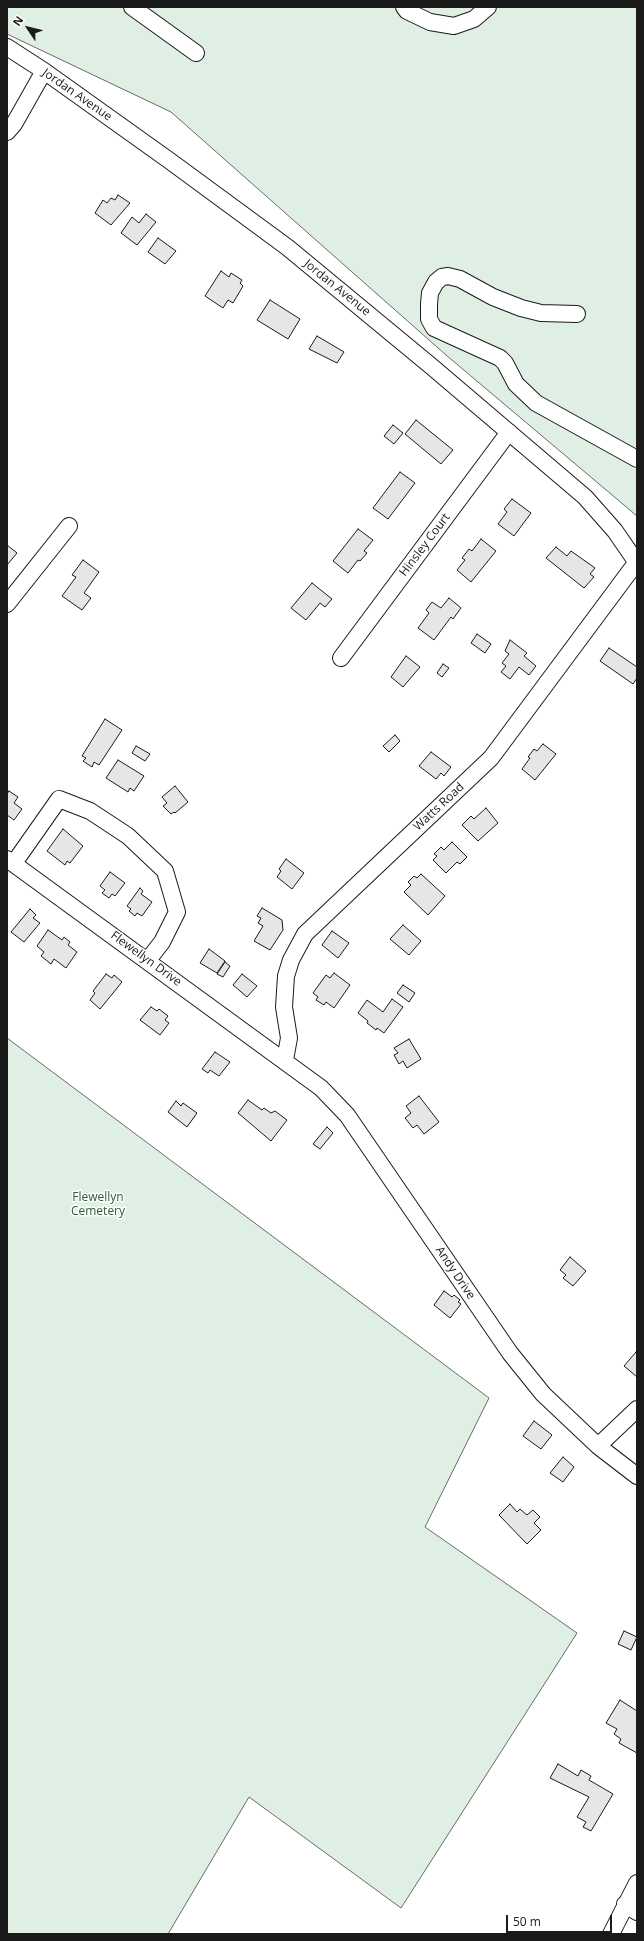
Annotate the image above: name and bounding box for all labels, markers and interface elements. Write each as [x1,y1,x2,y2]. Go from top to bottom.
north arrow [8,8,48,48]
text: N [9,13,26,29]
street label: Jordan Avenue [39,66,115,124]
street label: Jordan Avenue [301,257,373,319]
street label: Hinsley Court [397,511,453,579]
street label: Watts Road [411,780,467,834]
street label: Flewellyn Drive [108,929,184,989]
park label: Flewellyn Cemetery [71,1191,125,1219]
street label: Andy Drive [432,1244,478,1302]
scale bar [508,1907,614,1933]
text: 50 m [513,1913,541,1930]

